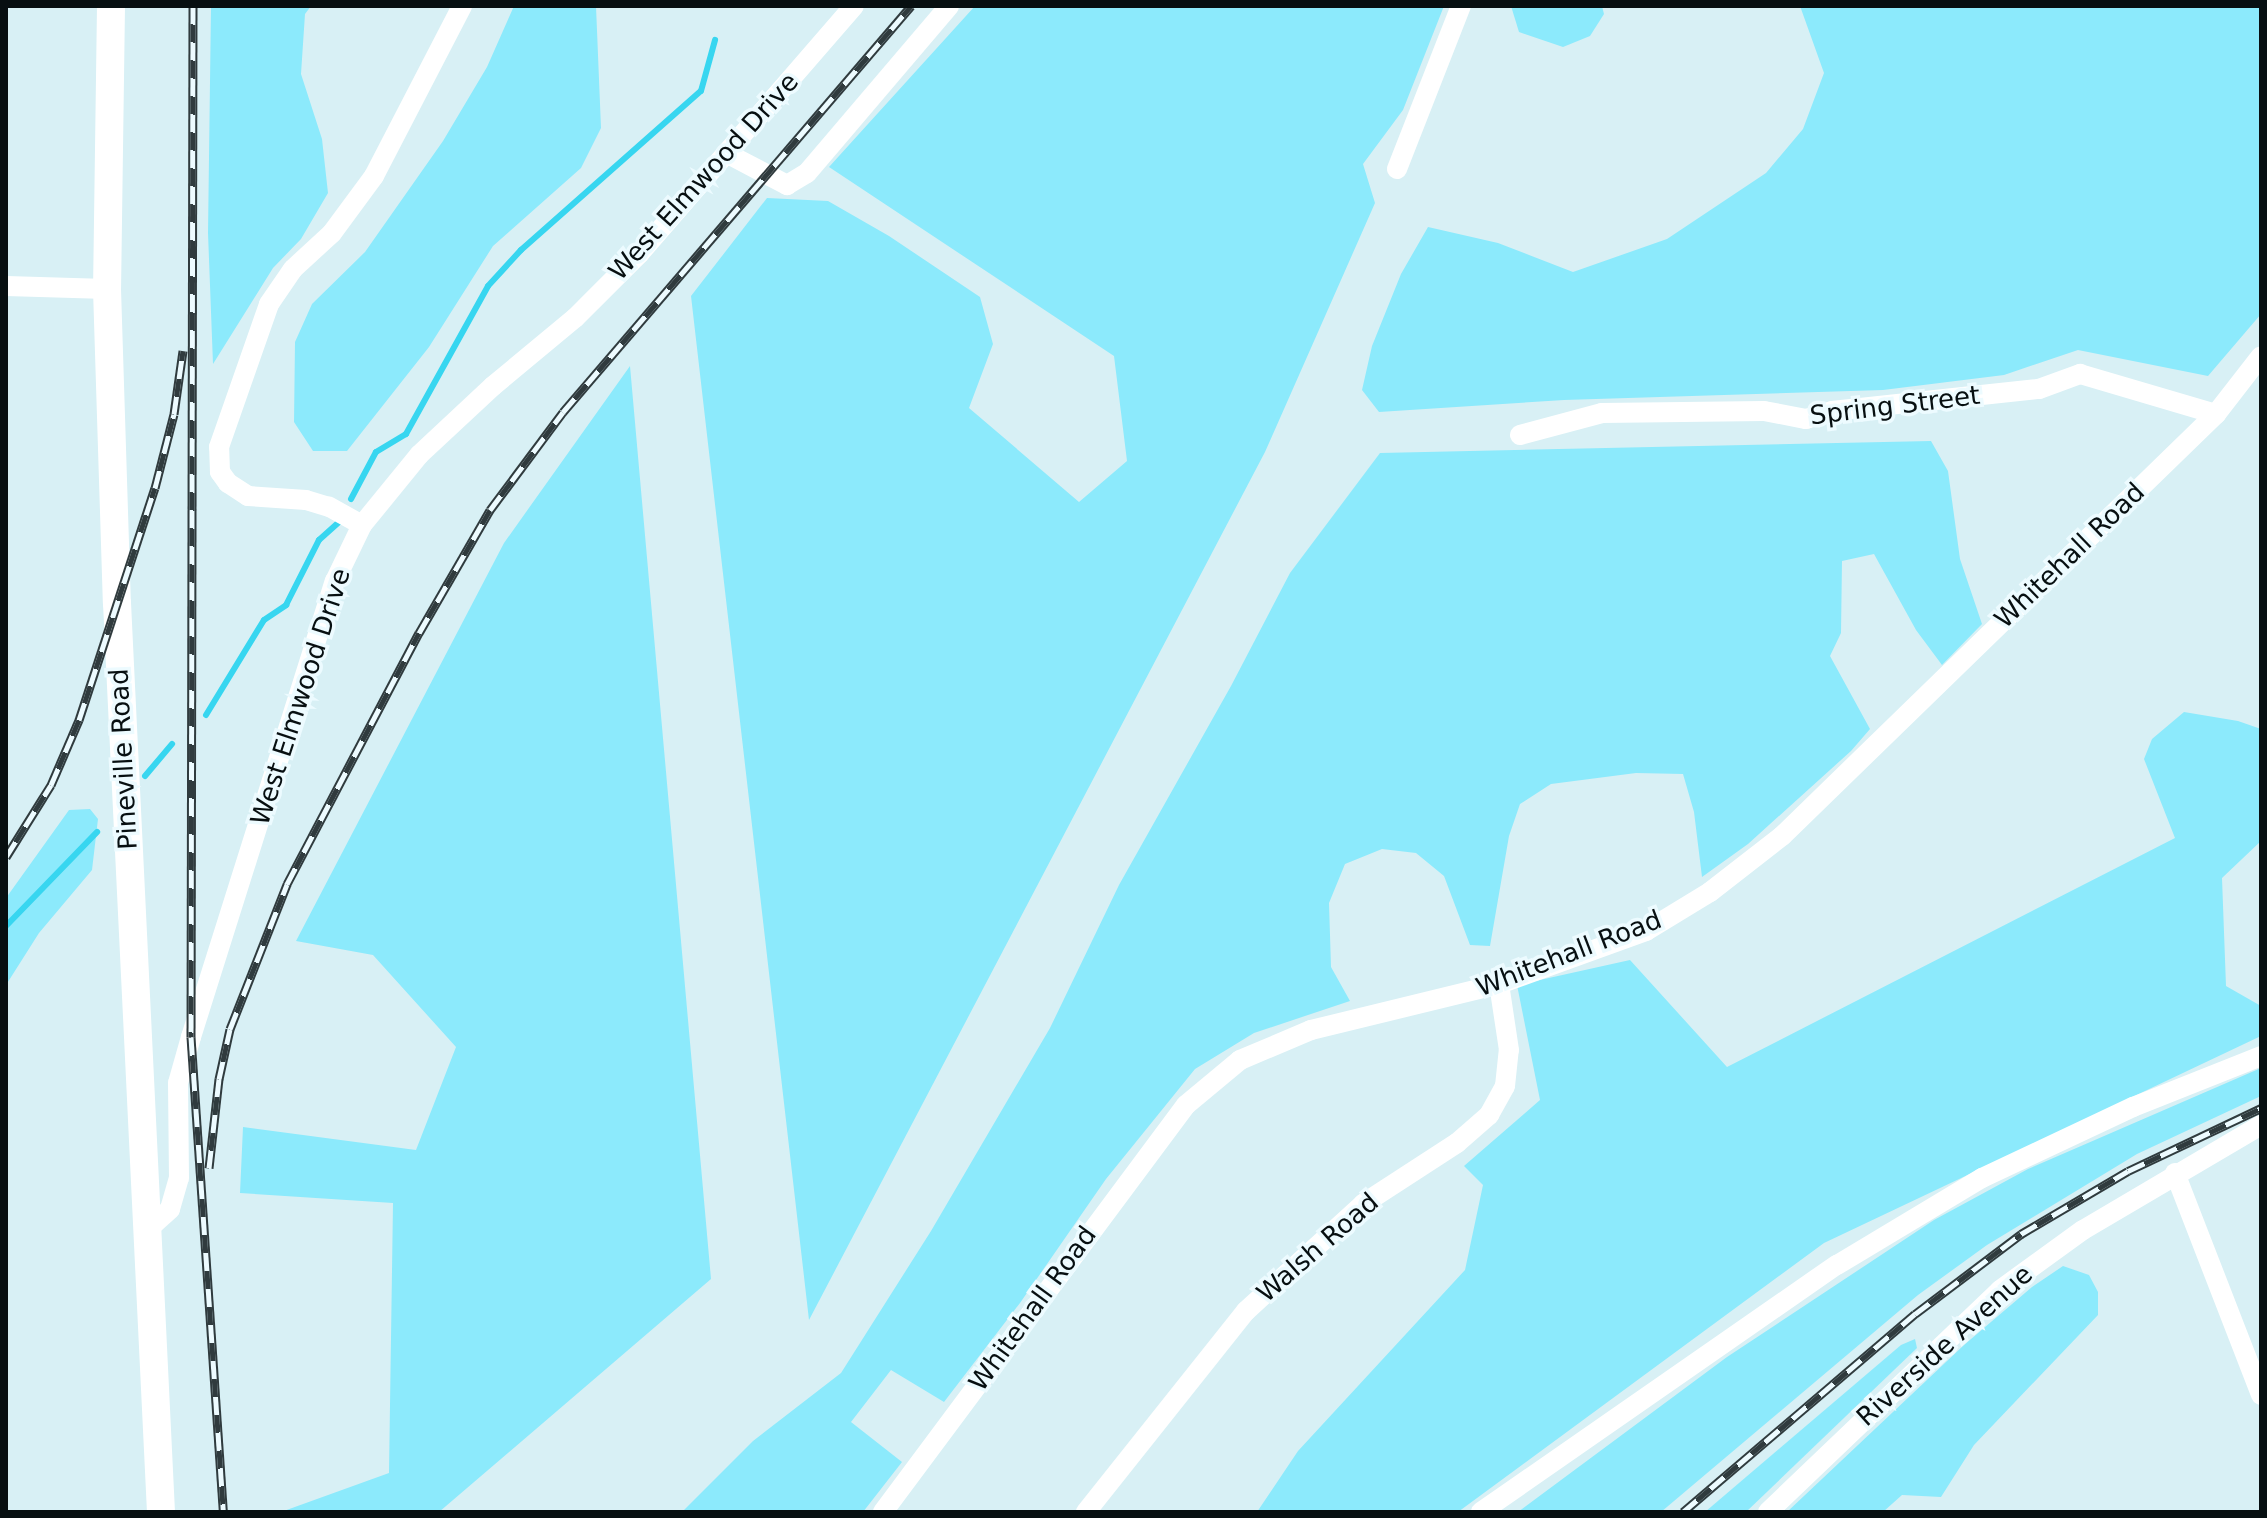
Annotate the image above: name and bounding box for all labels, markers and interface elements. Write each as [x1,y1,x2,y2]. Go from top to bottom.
street label: West Elmwood Drive [603,67,805,287]
street label: Spring Street [1808,380,1982,432]
street label: Whitehall Road [1989,477,2151,635]
street label: West Elmwood Drive [245,565,357,829]
street label: Pineville Road [104,668,144,850]
street label: Whitehall Road [1472,904,1666,1004]
street label: Walsh Road [1251,1187,1385,1309]
street label: Whitehall Road [963,1221,1103,1397]
street label: Riverside Avenue [1851,1259,2039,1433]

